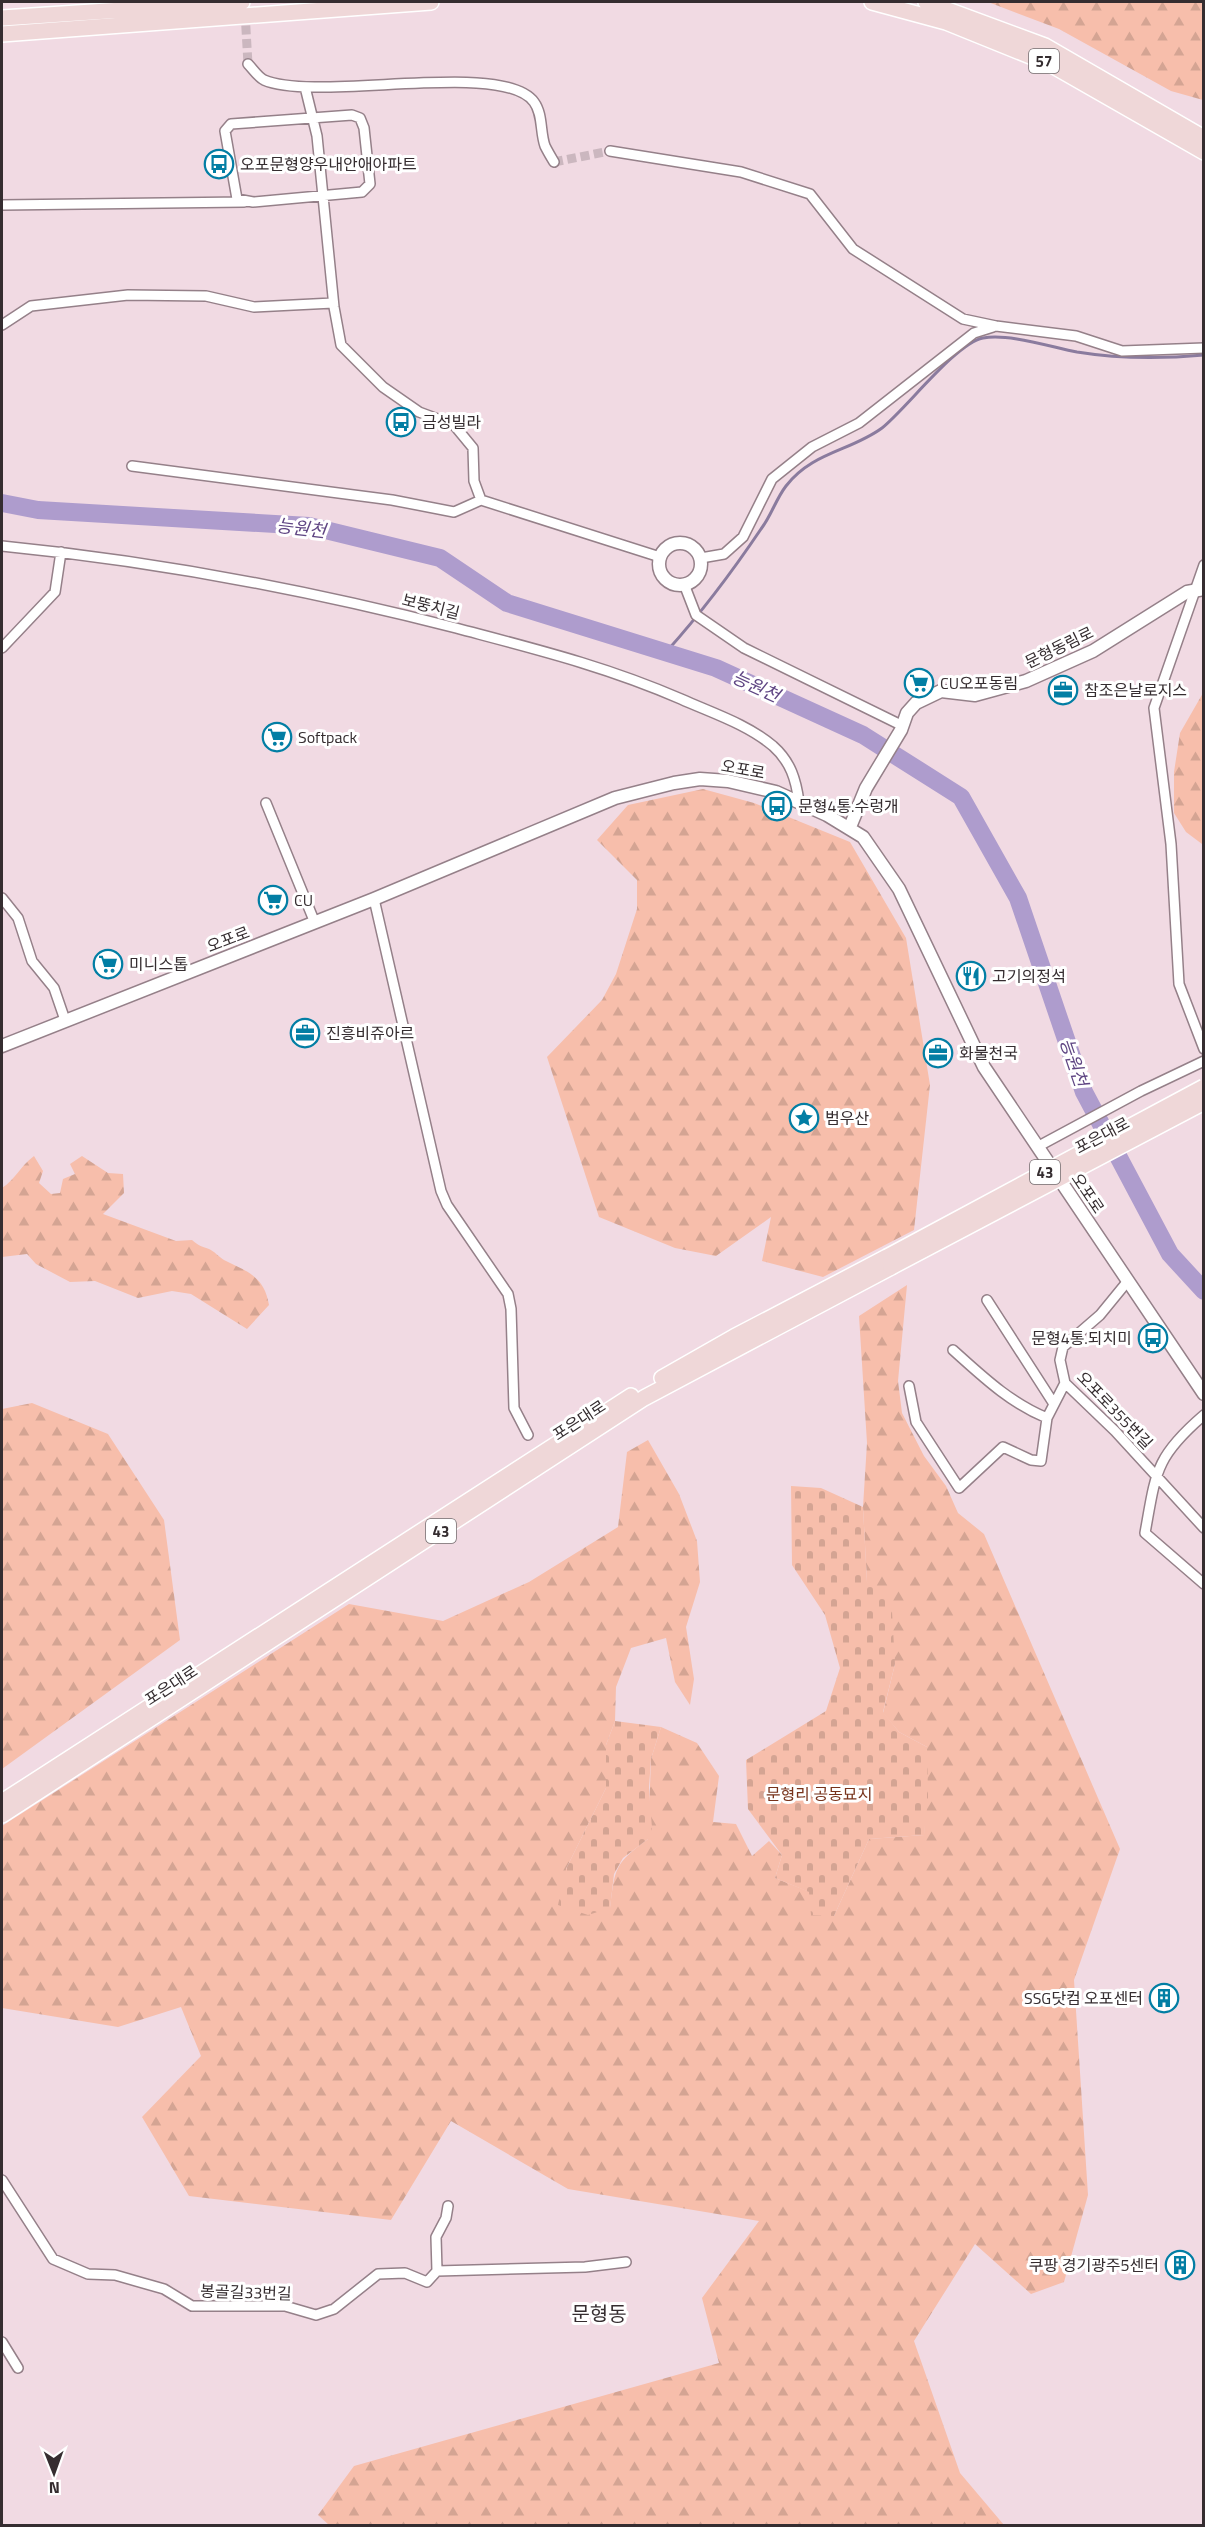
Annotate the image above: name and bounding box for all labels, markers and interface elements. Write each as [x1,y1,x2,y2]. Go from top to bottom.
road number: 57 [1029,49,1059,73]
bus stop icon: 오포문형양우내안애아파트 [203,148,235,180]
place label: 오포문형양우내안애아파트 [240,152,417,176]
bus stop icon: 금성빌라 [385,406,417,438]
place label: 금성빌라 [422,410,481,434]
water label: 능원천 [275,512,330,545]
street label: 보뚱치길 [400,587,462,625]
street label: 문형동림로 [1021,620,1098,674]
water label: 능원천 [728,663,786,710]
supermarket icon: CU오포동림 [903,667,935,699]
place label: CU오포동림 [940,671,1018,695]
office icon: 참조은날로지스 [1047,674,1079,706]
place label: 참조은날로지스 [1084,678,1187,702]
supermarket icon: Softpack [261,721,293,753]
place label: Softpack [298,725,357,749]
street label: 오포로 [719,753,767,785]
bus stop icon: 문형4통.수렁개 [761,790,793,822]
place label: 문형4통.수렁개 [798,794,899,818]
supermarket icon: CU [257,884,289,916]
place label: CU [294,888,313,912]
street label: 오포로 [203,920,253,958]
supermarket icon: 미니스톱 [92,948,124,980]
place label: 미니스톱 [129,952,188,976]
restaurant icon: 고기의정석 [955,960,987,992]
place label: 고기의정석 [992,964,1066,988]
office icon: 진흥비쥬아르 [289,1017,321,1049]
place label: 진흥비쥬아르 [326,1021,414,1045]
water label: 능원천 [1053,1034,1096,1092]
office icon: 화물천국 [922,1037,954,1069]
place label: 화물천국 [959,1041,1018,1065]
place icon: 범우산 [788,1102,820,1134]
place label: 범우산 [825,1106,869,1130]
street label: 포은대로 [1070,1110,1134,1159]
road number: 43 [1030,1160,1060,1184]
street label: 오포로 [1066,1168,1110,1218]
bus stop icon: 문형4통.되치미 [1137,1322,1169,1354]
place label: 문형4통.되치미 [1031,1326,1132,1350]
street label: 오포로355번길 [1071,1366,1159,1454]
street label: 포은대로 [548,1394,610,1446]
road number: 43 [426,1519,456,1543]
street label: 포은대로 [140,1659,202,1711]
park label: 문형리 공동묘지 [766,1782,872,1806]
building icon: SSG닷컴 오포센터 [1148,1982,1180,2014]
place label: SSG닷컴 오포센터 [1024,1986,1143,2010]
building icon: 쿠팡 경기광주5센터 [1164,2249,1196,2281]
place label: 쿠팡 경기광주5센터 [1029,2253,1159,2277]
street label: 봉골길33번길 [200,2278,292,2306]
district label: 문형동 [571,2298,627,2329]
north arrow [24,2443,84,2503]
text: N [49,2476,60,2500]

